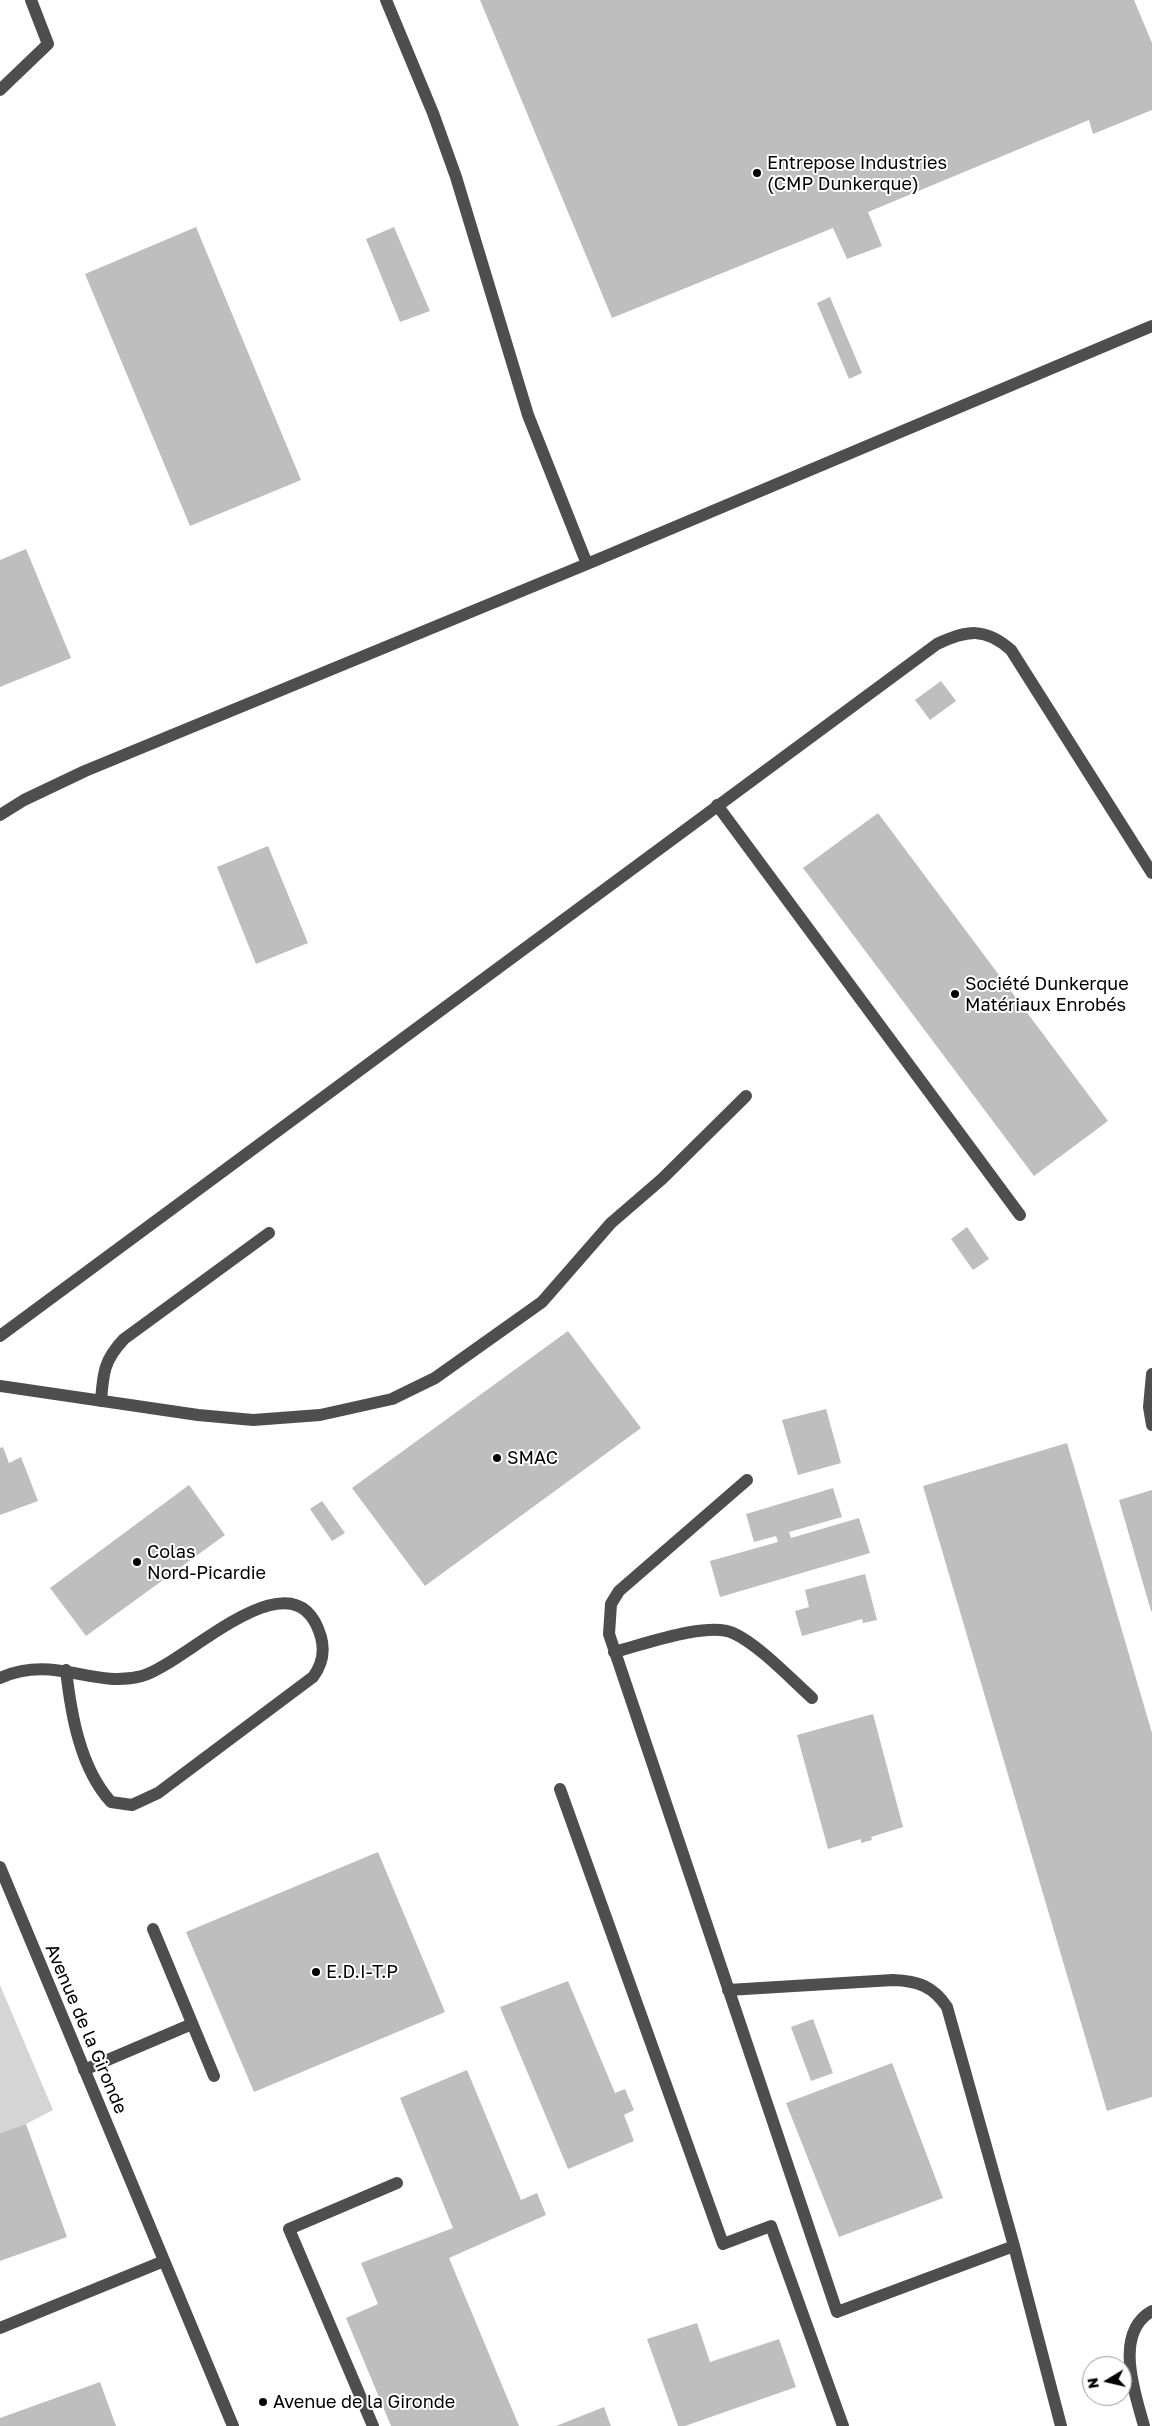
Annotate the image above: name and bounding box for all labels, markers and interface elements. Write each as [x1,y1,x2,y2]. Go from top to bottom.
place label: Entrepose Industries (CMP Dunkerque) [767,152,947,194]
marker: Entrepose Industries (CMP Dunkerque) [751,167,763,179]
place label: Société Dunkerque Matériaux Enrobés [965,973,1129,1016]
marker: Société Dunkerque Matériaux Enrobés [949,988,961,1000]
place label: SMAC [507,1447,558,1469]
marker: SMAC [491,1452,503,1464]
place label: Colas Nord-Picardie [147,1541,266,1584]
marker: Colas Nord-Picardie [131,1556,143,1568]
street label: Avenue de la Gironde [40,1941,132,2117]
place label: E.D.I-T.P [326,1961,398,1983]
marker: E.D.I-T.P [310,1966,322,1978]
north arrow [1082,2356,1132,2406]
text: N [1083,2377,1102,2390]
place label: Avenue de la Gironde [273,2391,455,2413]
marker: Avenue de la Gironde [257,2396,269,2408]

